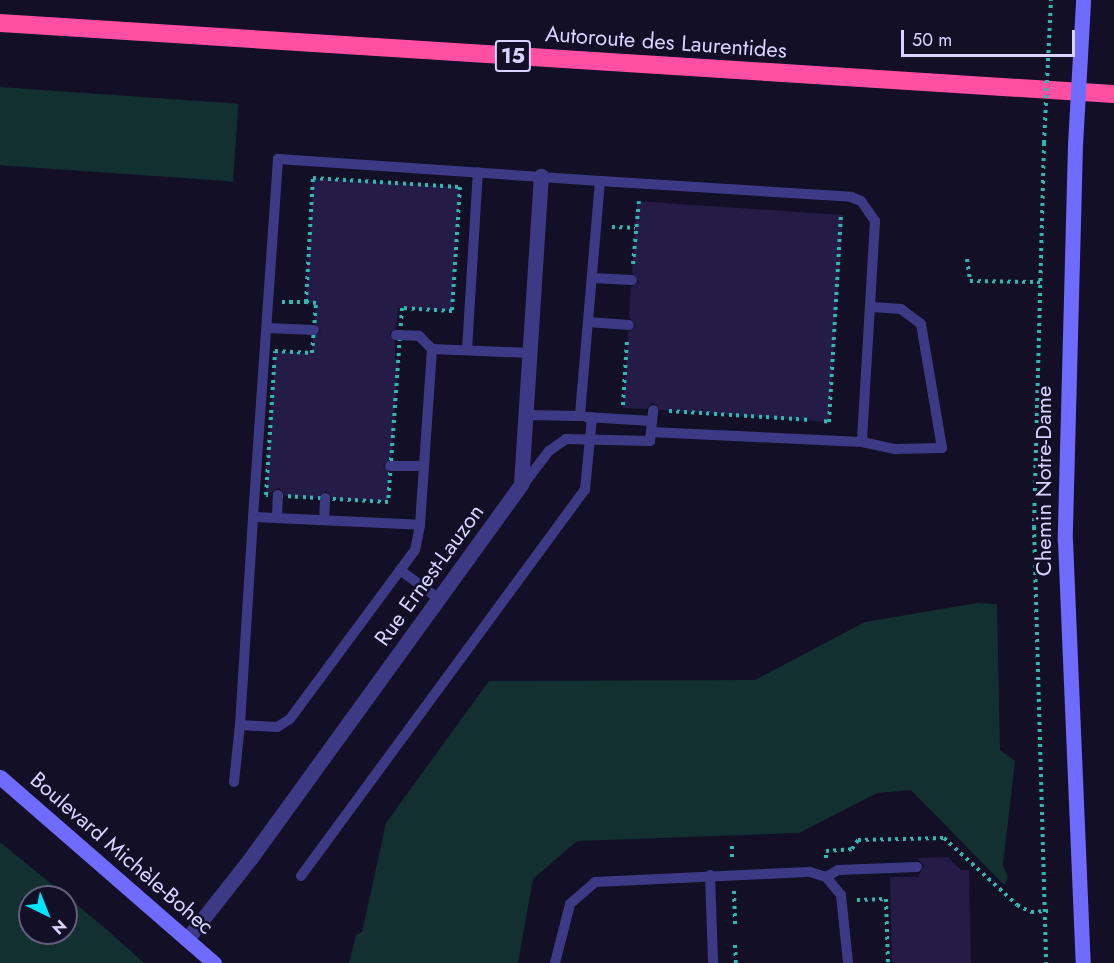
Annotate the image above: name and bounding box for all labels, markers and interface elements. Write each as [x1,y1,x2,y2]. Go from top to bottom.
scale bar [904,18,1078,56]
street label: Autoroute des Laurentides [544,20,788,64]
text: 50 m [912,27,952,53]
road number: 15 [494,38,532,74]
street label: Chemin Notre-Dame [1031,386,1057,576]
street label: Rue Ernest-Lauzon [369,499,489,651]
street label: Boulevard Michèle-Bohec [25,766,219,940]
north arrow [18,885,78,945]
text: N [47,914,72,940]

